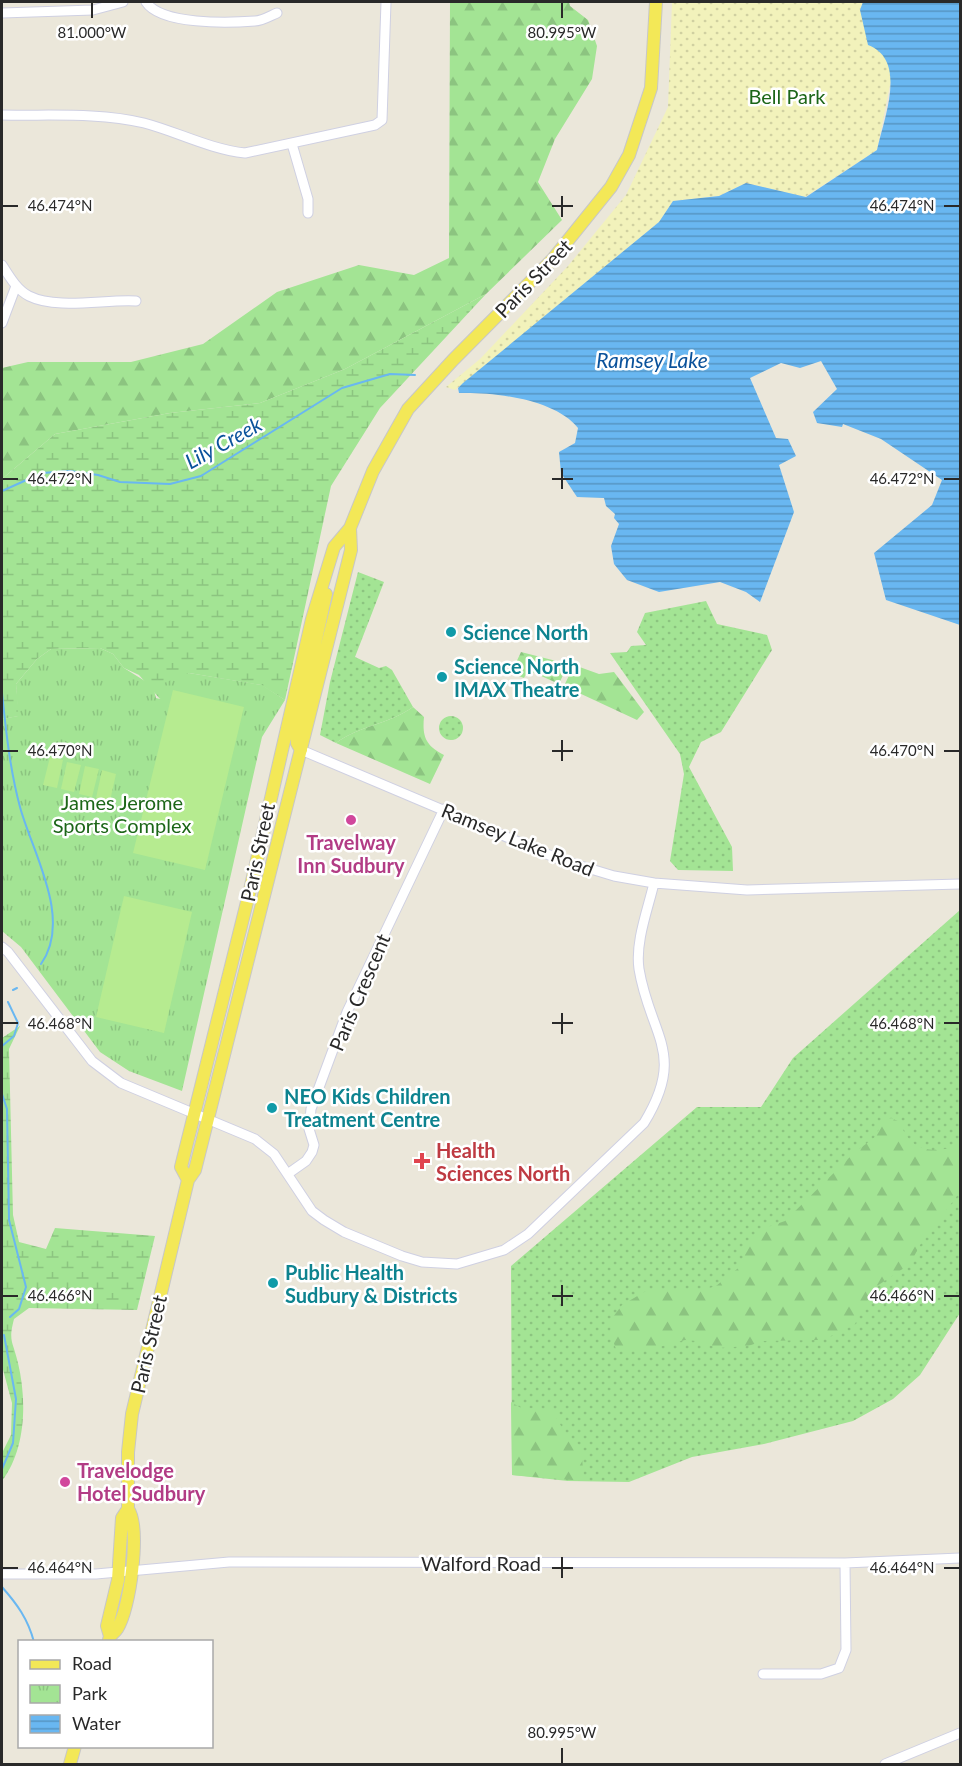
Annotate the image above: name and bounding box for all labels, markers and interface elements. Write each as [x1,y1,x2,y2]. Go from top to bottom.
text: 81.000°W [58,23,127,41]
text: 80.995°W [528,23,597,41]
park label: Bell Park [749,84,826,108]
text: 46.474°N [28,196,92,214]
text: 46.474°N [870,196,934,214]
street label: Paris Street [490,234,576,322]
water label: Ramsey Lake [596,347,708,372]
water label: Lily Creek [180,410,267,473]
text: 46.472°N [28,469,92,487]
text: 46.472°N [870,469,934,487]
place label: Science North [463,620,588,644]
marker: Science North [444,625,458,639]
place label: Science North IMAX Theatre [454,654,580,701]
marker: Science North IMAX Theatre [435,670,449,684]
text: 46.470°N [28,741,92,759]
text: 46.470°N [870,741,934,759]
park label: James Jerome Sports Complex [53,790,191,837]
street label: Ramsey Lake Road [438,797,598,881]
street label: Paris Street [235,801,279,903]
marker: Travelway Inn Sudbury [344,813,358,827]
place label: Travelway Inn Sudbury [297,830,405,877]
street label: Paris Crescent [324,930,394,1054]
text: 46.468°N [28,1014,92,1032]
text: 46.468°N [870,1014,934,1032]
place label: NEO Kids Children Treatment Centre [284,1084,450,1131]
marker: NEO Kids Children Treatment Centre [265,1101,279,1115]
place label: Health Sciences North [436,1138,570,1185]
marker: Health Sciences North [413,1152,431,1170]
place label: Public Health Sudbury & Districts [285,1260,458,1307]
marker: Public Health Sudbury & Districts [266,1276,280,1290]
text: 46.466°N [28,1286,92,1304]
text: 46.466°N [870,1286,934,1304]
street label: Paris Street [125,1293,171,1395]
place label: Travelodge Hotel Sudbury [77,1458,206,1505]
marker: Travelodge Hotel Sudbury [58,1475,72,1489]
street label: Walford Road [421,1551,541,1575]
text: 46.464°N [28,1558,92,1576]
text: 46.464°N [870,1558,934,1576]
legend [18,1640,213,1748]
text: Road [72,1652,112,1674]
text: Park [72,1682,108,1704]
text: Water [72,1712,121,1734]
text: 80.995°W [528,1723,597,1741]

